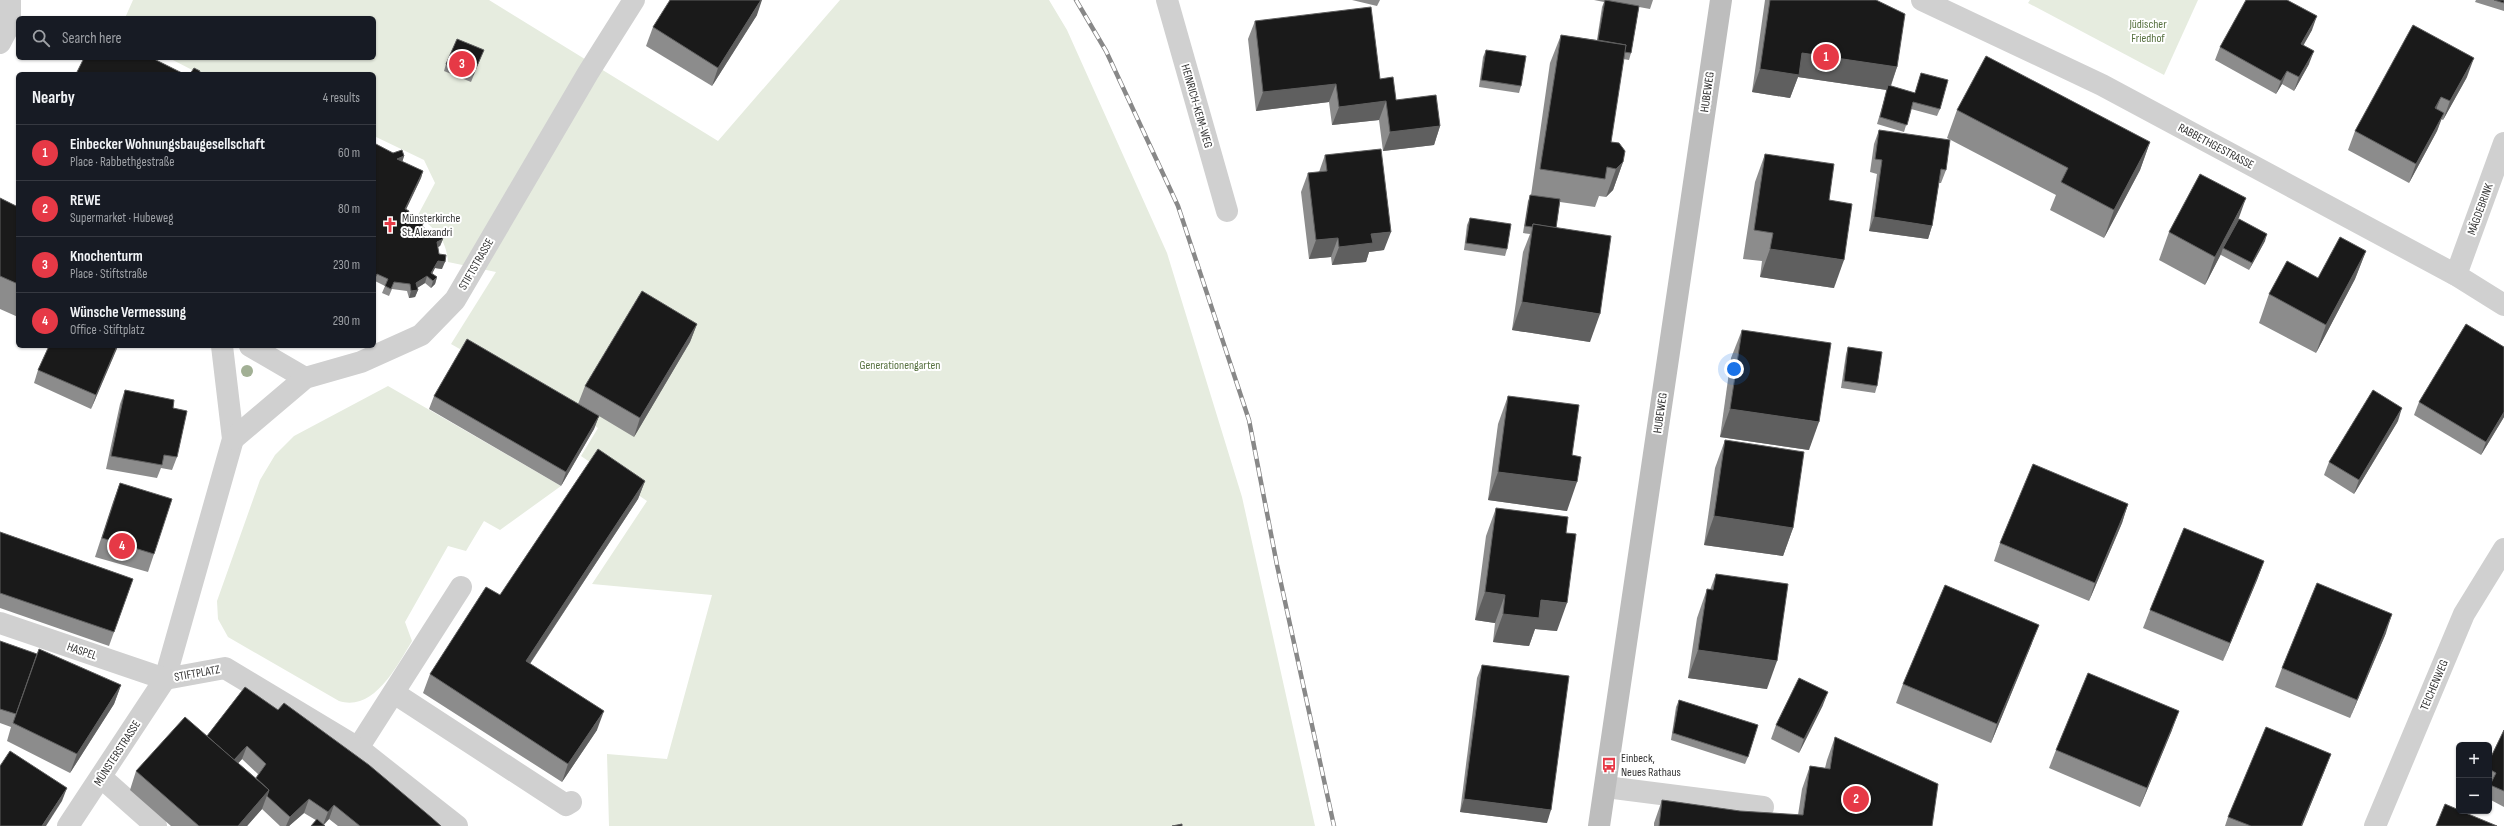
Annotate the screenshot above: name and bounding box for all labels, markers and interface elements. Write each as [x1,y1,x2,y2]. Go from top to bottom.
search box [16,16,376,60]
park label: Jüdischer Friedhof [2128,17,2167,46]
icon: search [30,27,52,49]
text: Search here [62,29,122,48]
pin: 1 [1813,42,1839,72]
pin: 3 [449,49,475,79]
street label: HEINRICH-KEIM-WEG [1177,63,1216,150]
street label: HUBEWEG [1697,71,1718,113]
text: Nearby [32,88,75,108]
text: 4 results [323,90,360,106]
street label: RABBETHGESTRASSE [2175,120,2256,173]
text: Einbecker Wohnungsbaugesellschaft [70,135,265,154]
text: 1 [42,145,48,161]
text: 60 m [338,145,360,161]
text: Place · Rabbethgestraße [70,154,175,170]
street label: MÄGDEBRINK [2464,181,2497,237]
text: REWE [70,191,101,210]
text: 2 [42,201,48,217]
text: 80 m [338,201,360,217]
text: Supermarket · Hubeweg [70,210,173,226]
place label: Münsterkirche St. Alexandri [402,211,460,240]
church icon: Münsterkirche St. Alexandri [381,216,399,234]
street label: STIFTSTRASSE [456,236,497,293]
text: Knochenturm [70,247,143,266]
text: 3 [42,257,48,273]
text: 230 m [333,257,360,273]
text: Place · Stiftstraße [70,266,147,282]
text: Wünsche Vermessung [70,303,186,322]
text: 4 [42,313,48,329]
text: 290 m [333,313,360,329]
text: Office · Stiftplatz [70,322,145,338]
park label: Generationengarten [859,358,941,373]
your location [1724,359,1744,379]
street label: HUBEWEG [1650,392,1671,434]
pin: 4 [109,531,135,561]
street label: HASPEL [65,639,99,664]
street label: TEICHENWEG [2417,657,2452,713]
street label: STIFTPLATZ [173,662,221,685]
street label: MÜNSTERSTRASSE [91,718,144,789]
map controls [2456,742,2492,814]
button: + [2456,742,2492,778]
place label: Einbeck, Neues Rathaus [1621,751,1681,780]
bus stop icon: Einbeck, Neues Rathaus [1600,756,1618,774]
button: − [2456,778,2492,814]
pin: 2 [1843,784,1869,814]

